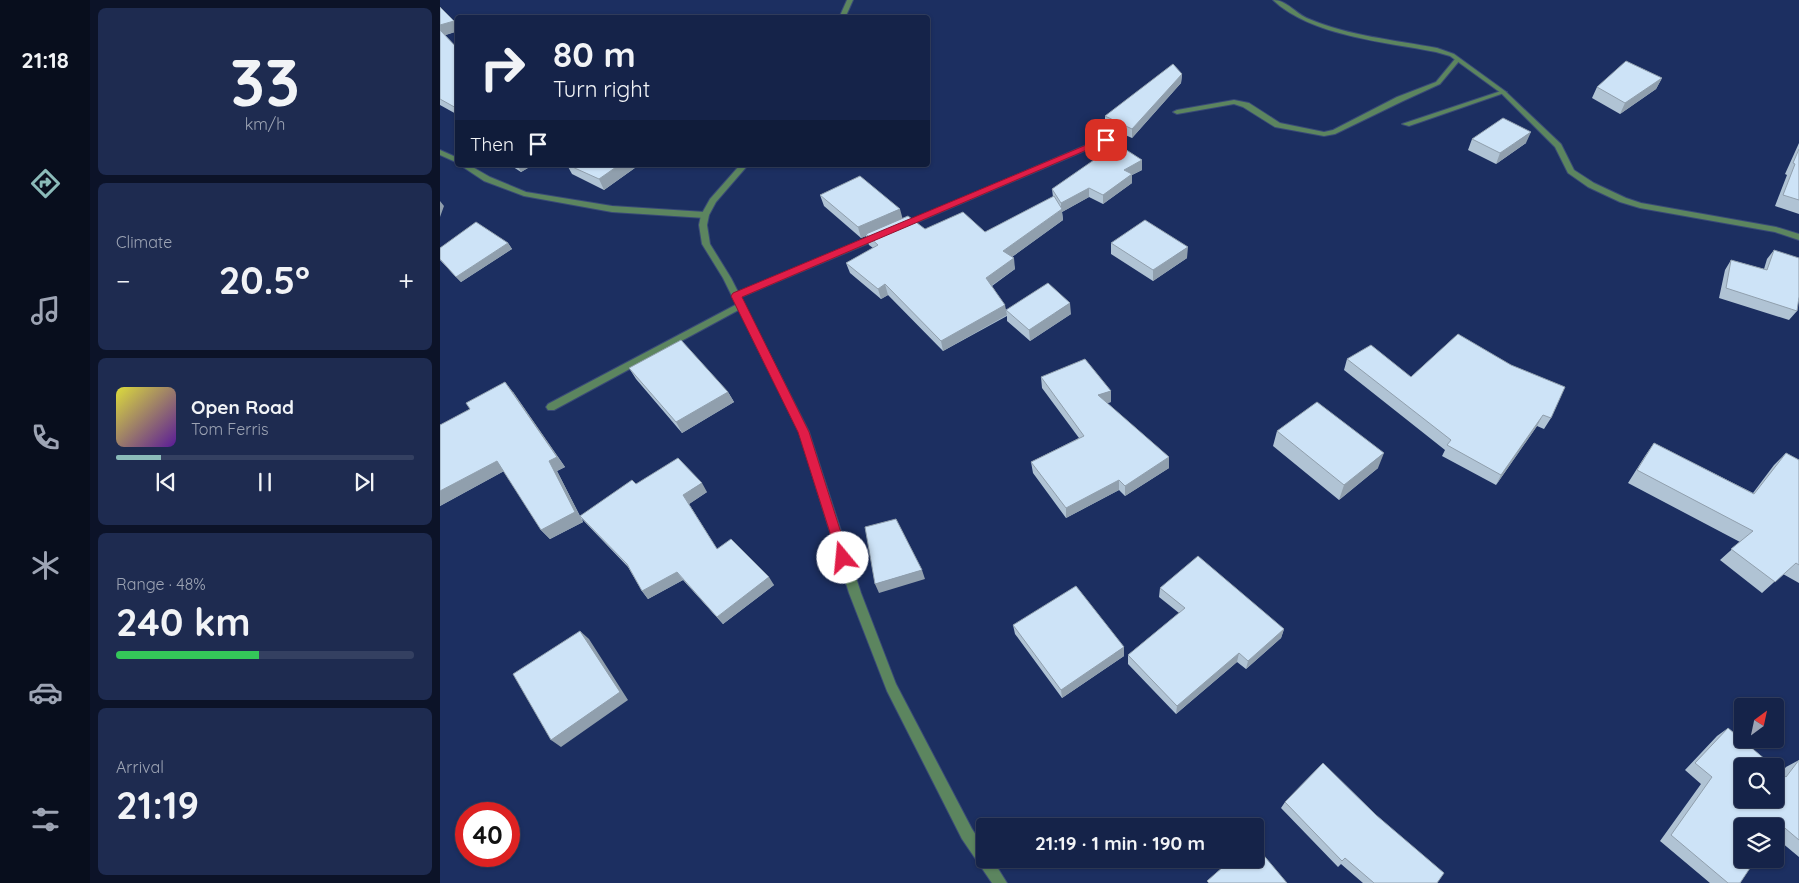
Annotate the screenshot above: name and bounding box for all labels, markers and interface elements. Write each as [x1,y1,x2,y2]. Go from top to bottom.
text: 80 m [553,32,636,76]
icon: right [470,35,535,100]
text: 33 [230,41,300,122]
text: 21:18 [21,46,69,74]
text: Turn right [553,75,650,103]
text: km/h [245,114,285,134]
pin [1085,119,1127,161]
icon: arrive [1092,126,1120,154]
icon: arrive [524,130,552,158]
text: Then [470,132,514,156]
icon: directions [28,166,63,201]
text: Climate [116,232,172,252]
text: 20.5° [219,256,310,304]
text: − [116,263,131,298]
text: + [398,263,414,298]
icon: music [28,293,63,328]
text: Open Road [191,395,294,419]
text: Tom Ferris [191,419,268,439]
icon: phone [28,420,63,455]
icon: previous [152,468,180,496]
icon: pause [251,468,279,496]
icon: next [350,468,378,496]
position arrow [816,531,868,583]
icon: climate [28,548,63,583]
text: Range · 48% [116,574,206,594]
text: 240 km [116,598,251,646]
icon: car [28,675,63,710]
north arrow [1734,698,1784,748]
map controls [1734,698,1784,868]
text: Arrival [116,757,164,777]
button: search [1734,758,1784,808]
text: 21:19 [116,781,199,829]
icon: filters [28,802,63,837]
speed limit sign: 40 [455,802,520,867]
button: layers [1734,818,1784,868]
text: 21:19 · 1 min · 190 m [1035,831,1205,855]

